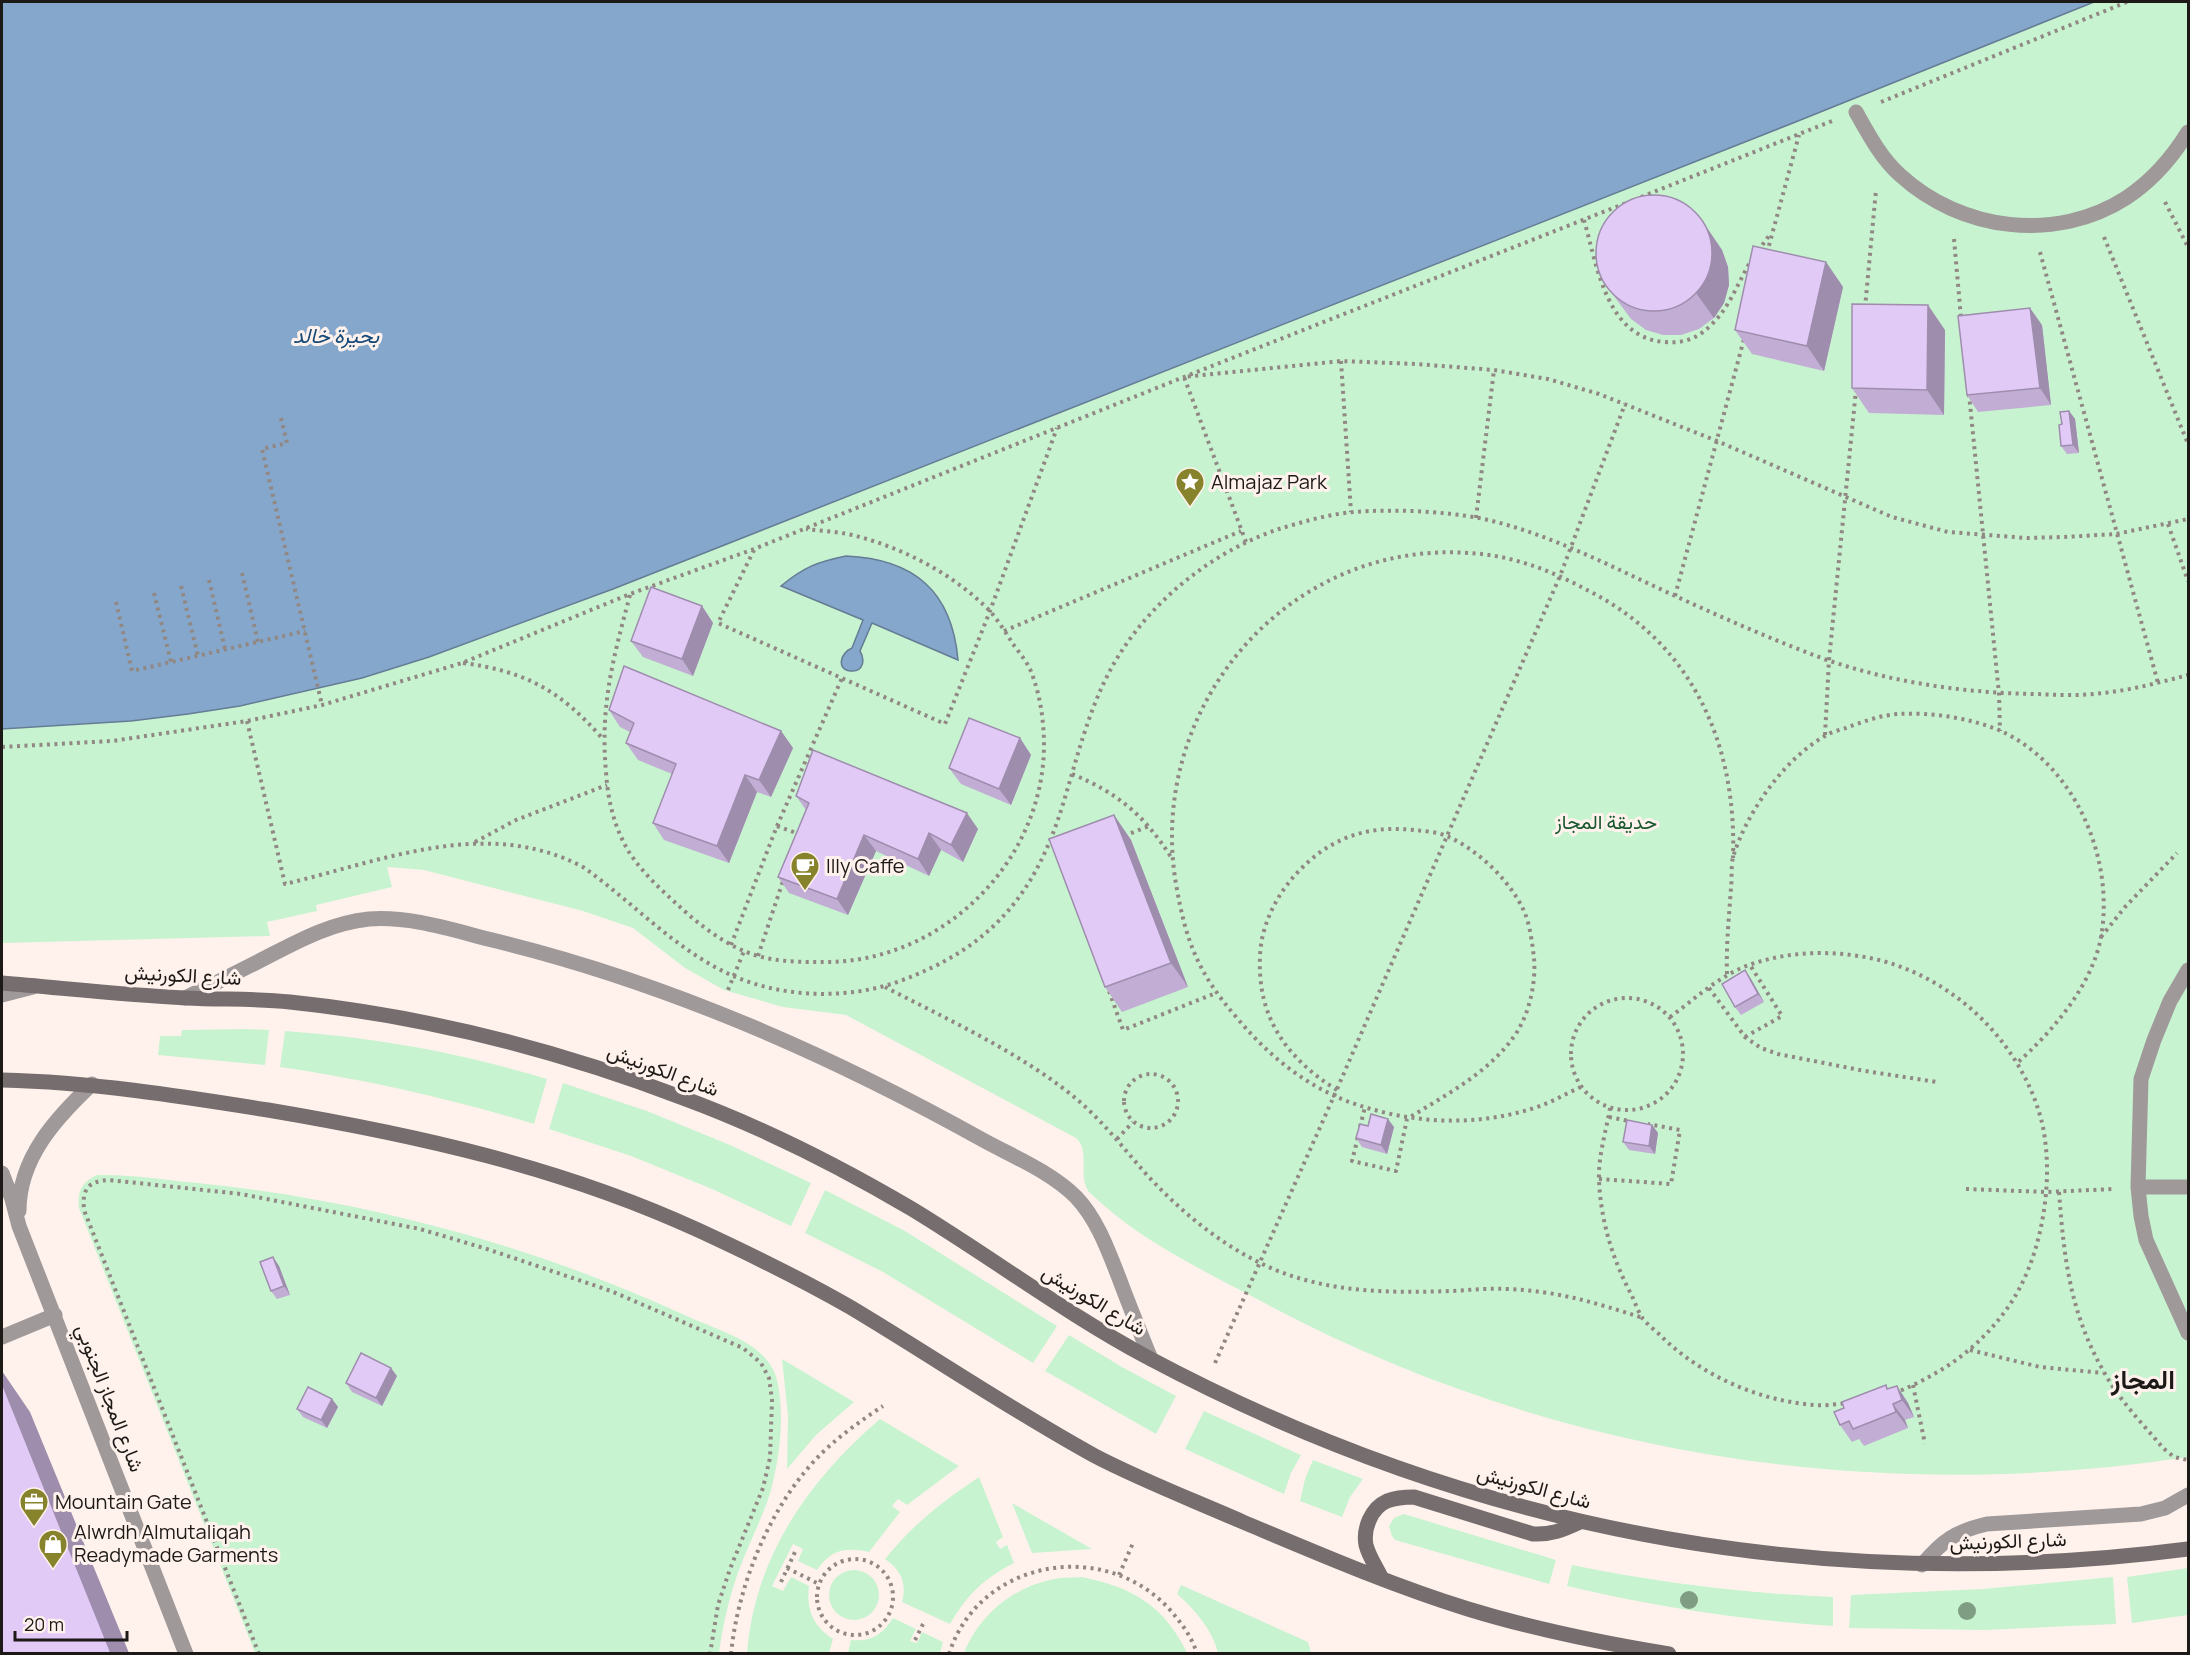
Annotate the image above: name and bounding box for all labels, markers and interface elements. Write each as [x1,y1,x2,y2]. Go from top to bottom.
water label: بحيرة خالد [293,321,380,349]
place icon: Almajaz Park [1174,466,1206,508]
place label: Almajaz Park [1211,468,1328,495]
park label: حديقة المجاز [1554,808,1657,835]
cafe icon: Illy Caffe [789,850,821,892]
place label: Illy Caffe [826,852,905,879]
street label: شارع الكورنيش [124,958,242,992]
street label: شارع الكورنيش [603,1037,723,1103]
street label: شارع الكورنيش [1037,1258,1151,1342]
street label: شارع المجاز الجنوبي [66,1320,151,1477]
district label: المجاز [2110,1361,2175,1397]
street label: شارع الكورنيش [1474,1458,1594,1516]
office icon: Mountain Gate [18,1486,50,1528]
place label: Mountain Gate [55,1488,192,1515]
place label: Alwrdh Almutaliqah Readymade Garments [74,1518,278,1568]
street label: شارع الكورنيش [1949,1525,2067,1557]
shop icon: Alwrdh Almutaliqah Readymade Garments [37,1528,69,1570]
scale bar [15,1604,128,1642]
text: 20 m [24,1612,64,1636]

